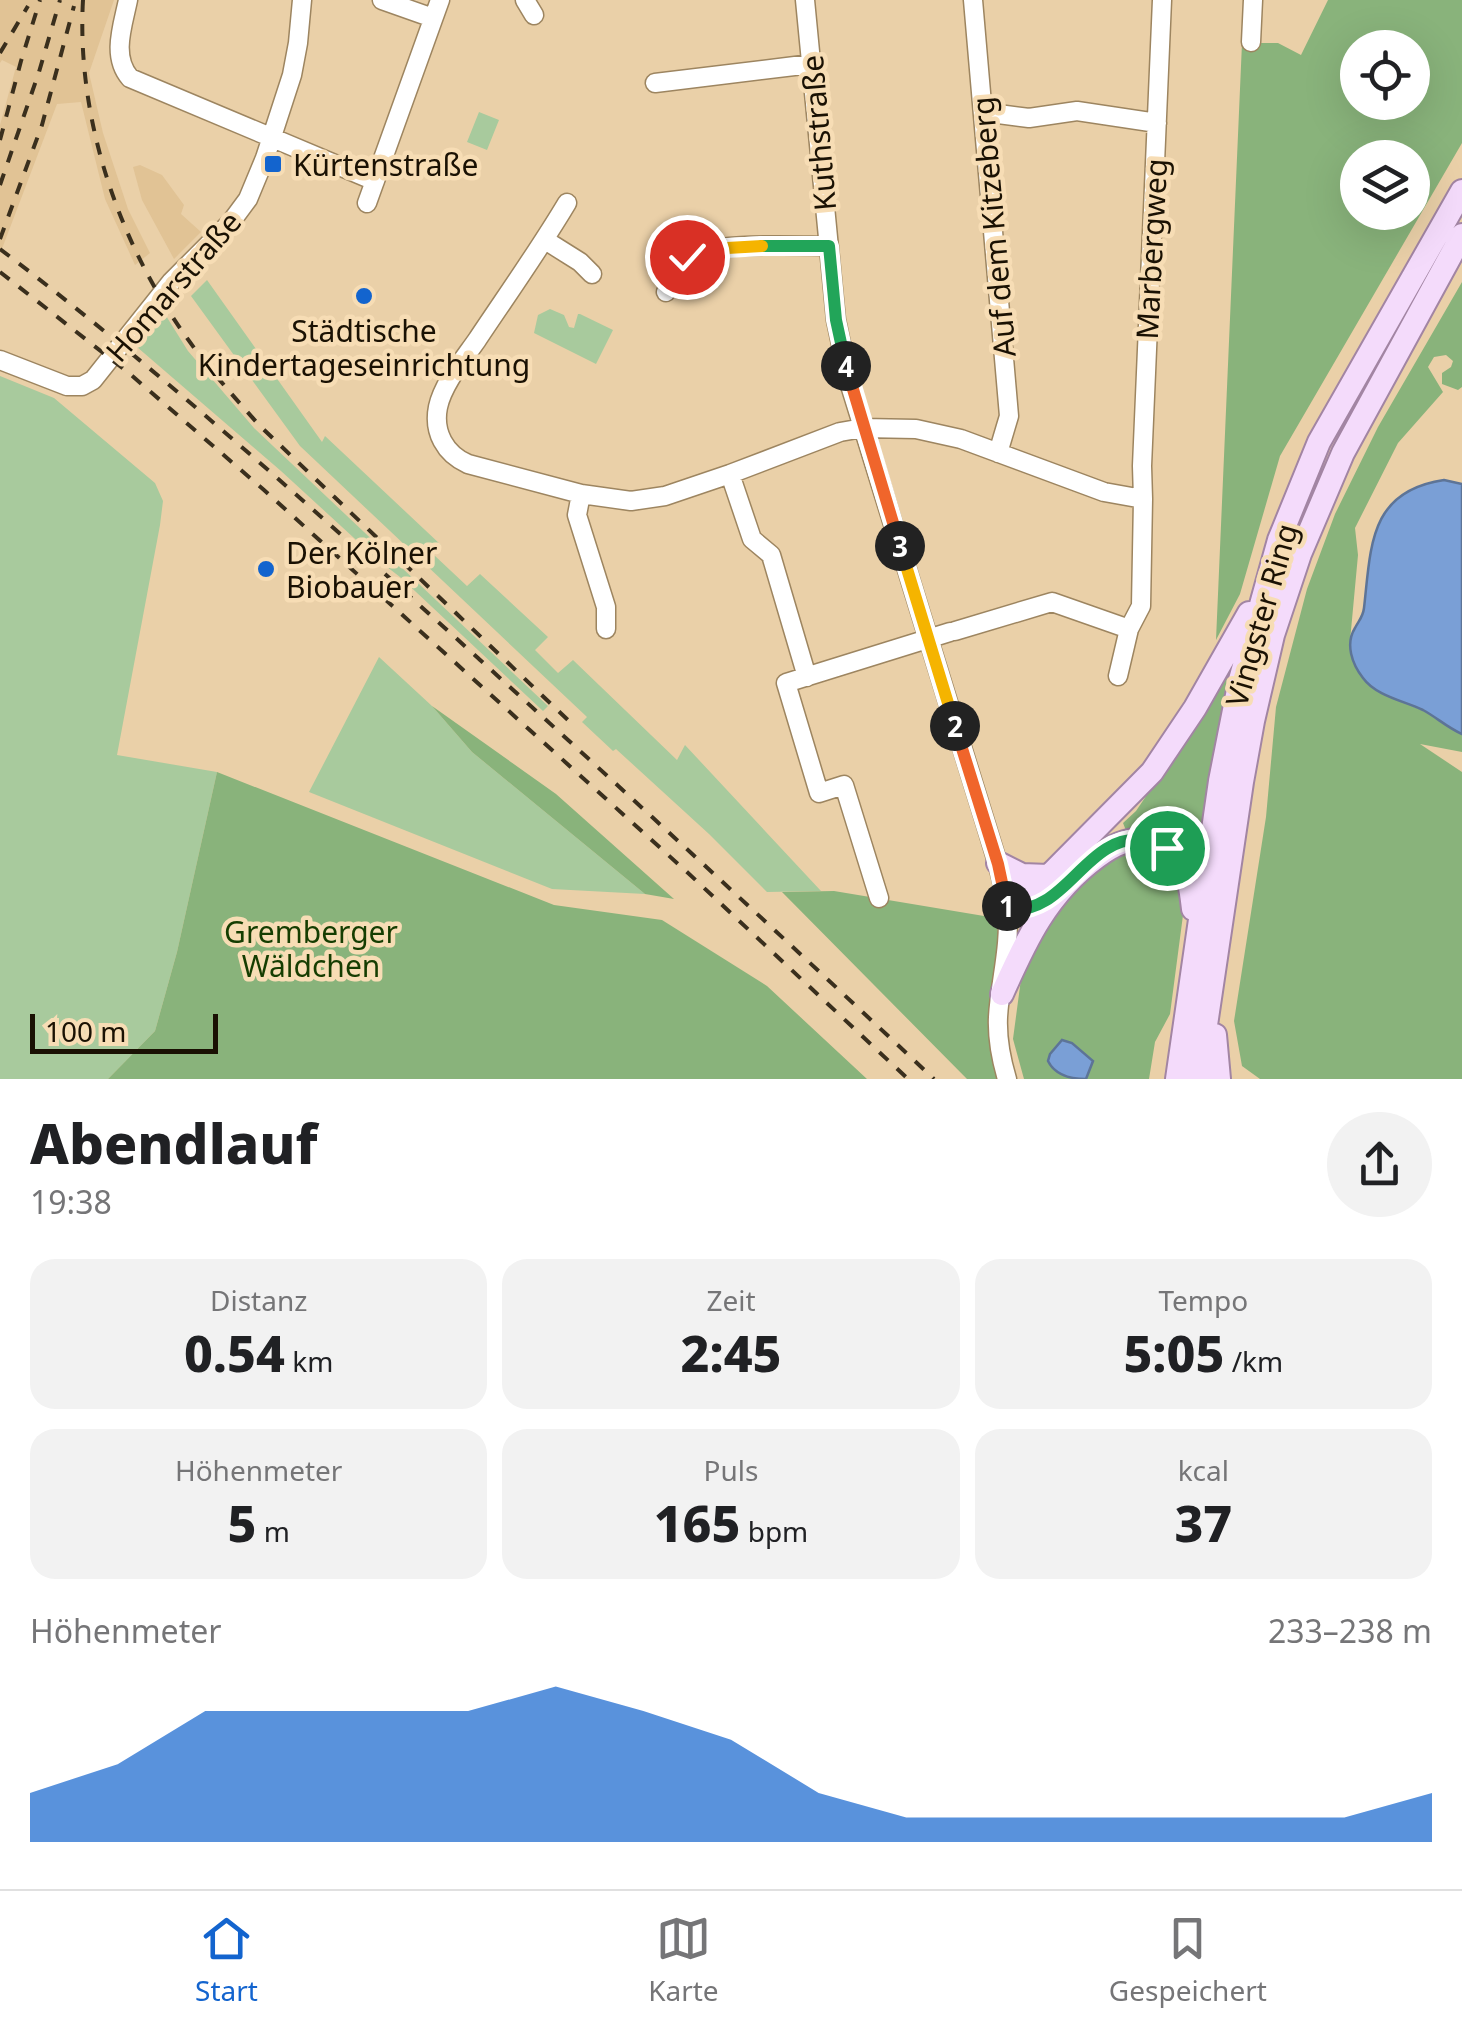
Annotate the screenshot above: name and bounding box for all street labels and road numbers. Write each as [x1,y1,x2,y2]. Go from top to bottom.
street label: Kuthstraße [791,53,845,213]
street label: Auf dem Kitzeberg [961,95,1025,359]
street label: Marbergweg [1126,157,1176,341]
street label: Homarstraße [96,202,250,370]
street label: Vingster Ring [1215,519,1307,711]

